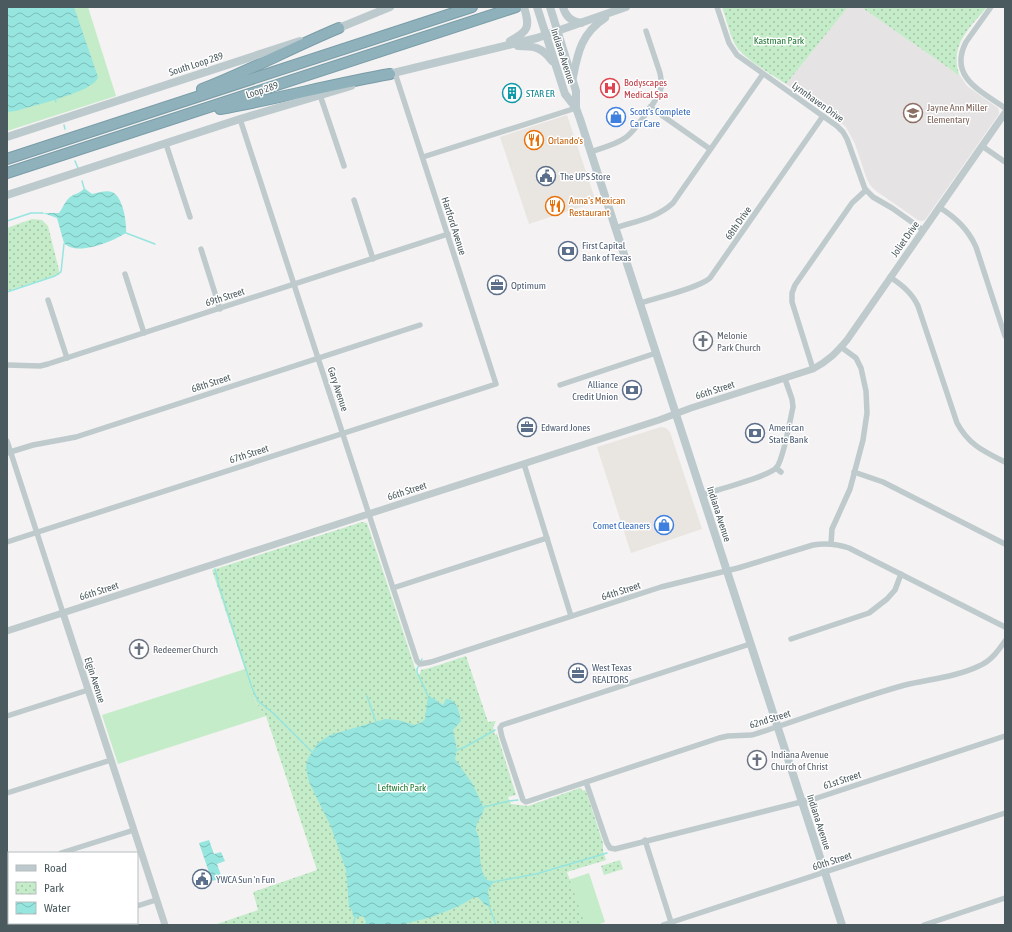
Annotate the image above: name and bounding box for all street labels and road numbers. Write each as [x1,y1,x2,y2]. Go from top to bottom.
street label: Indiana Avenue [549,27,577,86]
street label: South Loop 289 [168,50,225,78]
street label: Loop 289 [244,80,280,100]
street label: Lynnhaven Drive [790,80,846,125]
street label: Hartford Avenue [439,196,469,257]
street label: 68th Drive [723,204,754,242]
street label: Joliet Drive [889,219,922,259]
street label: 69th Street [204,285,246,308]
street label: Gary Avenue [326,365,350,413]
street label: 68th Street [190,371,232,394]
street label: 66th Street [694,378,736,401]
street label: 67th Street [228,442,270,465]
street label: 66th Street [386,479,428,502]
street label: Indiana Avenue [705,485,733,544]
street label: 66th Street [78,579,120,602]
street label: 64th Street [600,579,642,602]
street label: Elgin Avenue [82,656,108,705]
street label: 62nd Street [748,708,792,730]
street label: 61st Street [822,769,862,791]
street label: Indiana Avenue [805,793,833,852]
street label: 60th Street [811,849,853,872]

